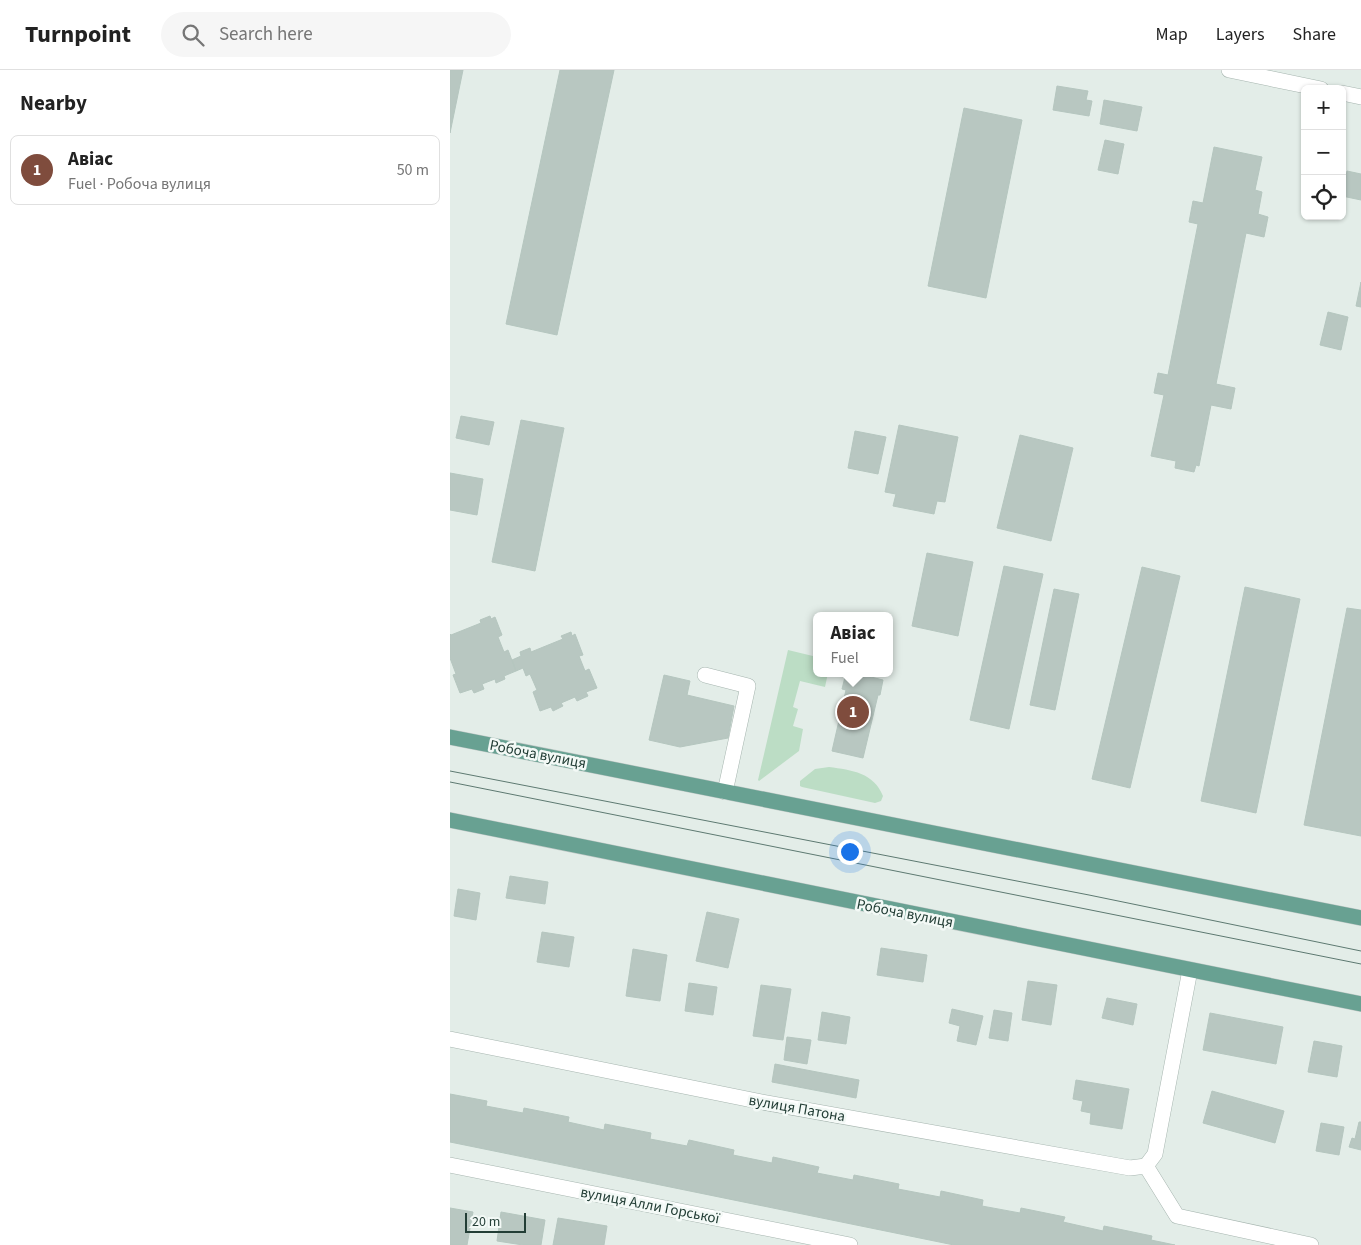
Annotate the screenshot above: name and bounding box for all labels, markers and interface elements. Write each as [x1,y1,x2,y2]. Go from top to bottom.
search box [161,12,511,57]
text: Turnpoint [25,17,131,52]
icon: search [179,21,207,49]
text: Search here [219,21,313,48]
text: Map [1156,22,1188,47]
text: Layers [1216,22,1265,47]
text: Share [1293,22,1336,47]
map controls [1301,85,1346,220]
button: + [1301,85,1346,130]
text: Nearby [20,88,87,118]
button: − [1301,130,1346,175]
text: Авіас [68,146,113,173]
text: 1 [33,159,41,181]
text: 50 m [397,159,429,181]
text: Fuel · Робоча вулиця [68,173,211,195]
button: locate [1301,175,1346,220]
popup [813,612,893,677]
text: Авіас [830,620,876,647]
text: Fuel [830,647,859,669]
pin: 1 [837,693,869,731]
street label: Робоча вулиця [488,735,588,774]
your location [837,839,863,865]
street label: Робоча вулиця [855,894,955,933]
street label: вулиця Патона [747,1090,847,1127]
street label: вулиця Алли Горської [578,1182,723,1230]
scale bar [465,1210,526,1233]
text: 20 m [472,1212,500,1232]

